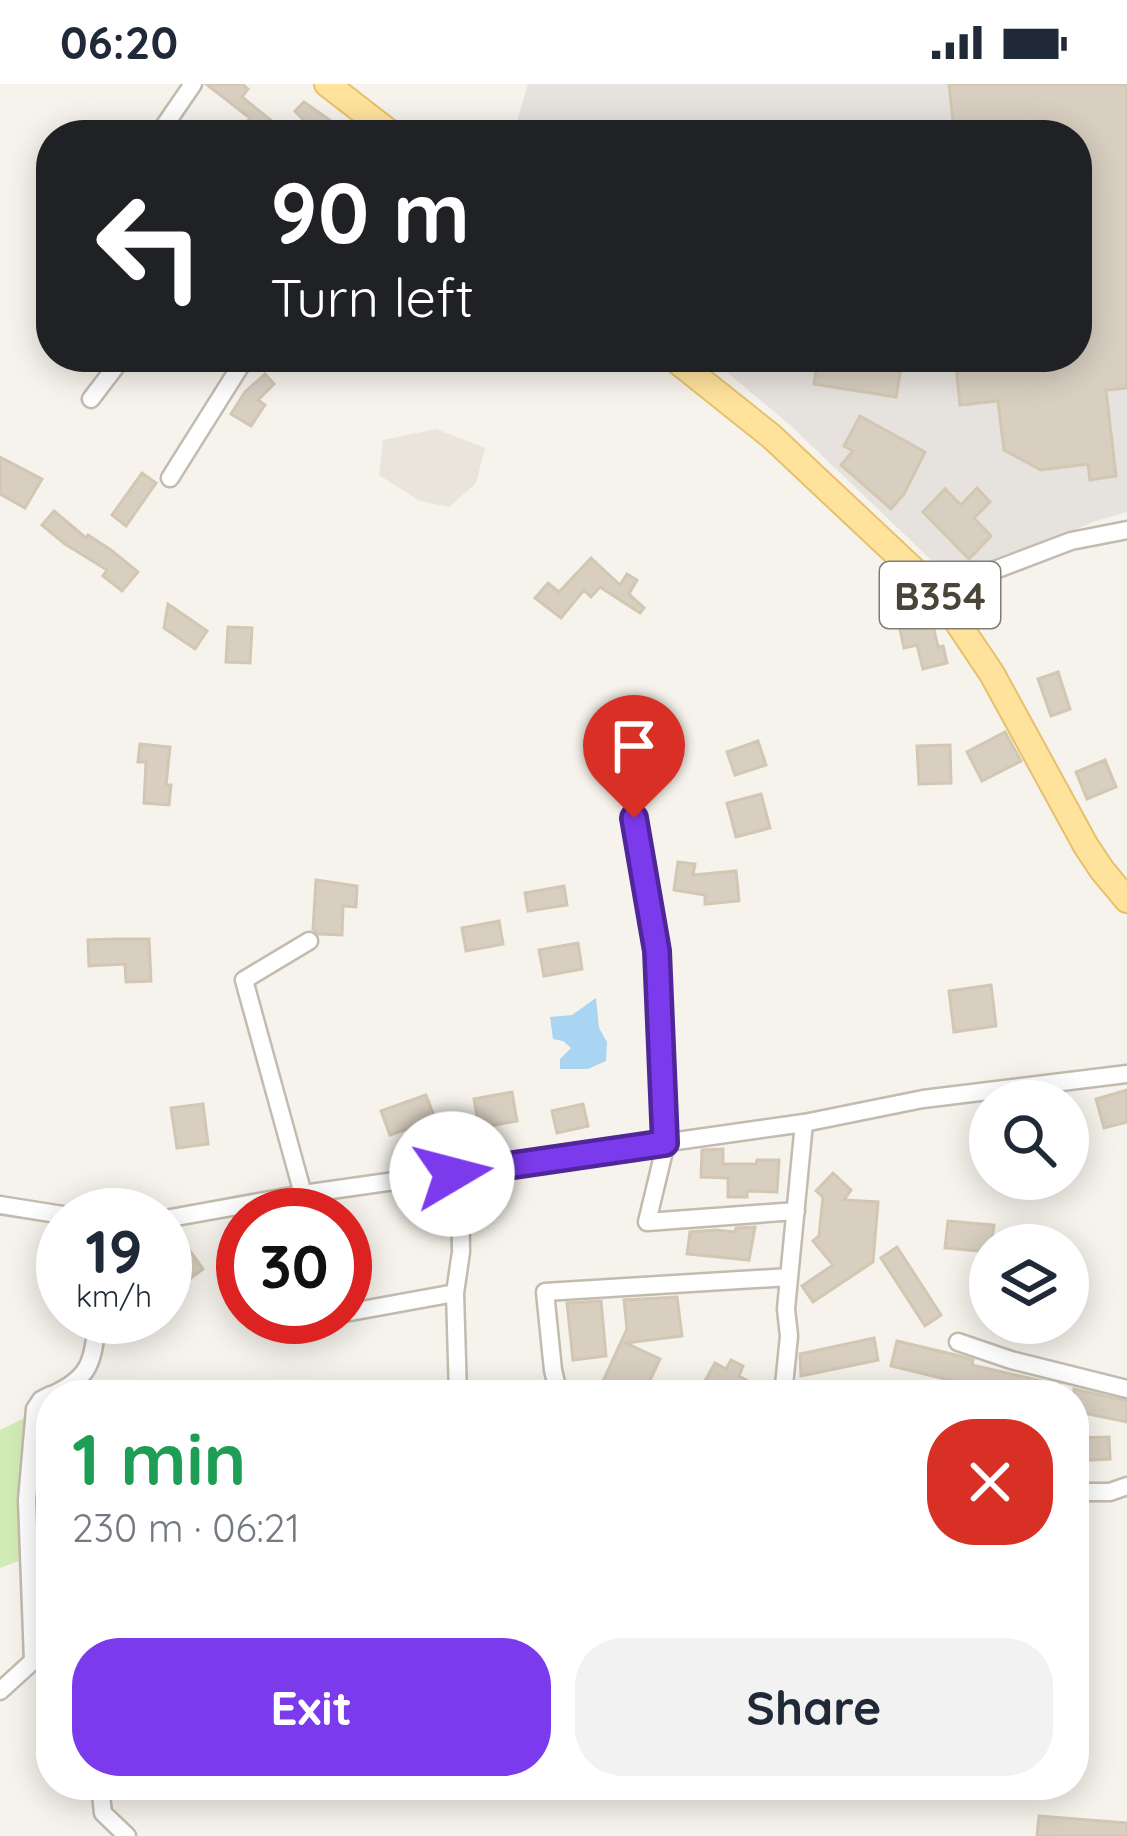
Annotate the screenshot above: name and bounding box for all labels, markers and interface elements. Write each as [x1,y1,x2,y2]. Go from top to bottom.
text: 06:20 [60,14,178,70]
text: 90 m [270,159,470,264]
icon: left [72,168,228,324]
text: Turn left [270,263,474,331]
road number: B354 [880,562,1000,628]
pin [583,695,685,818]
icon: arrive [601,713,667,779]
map controls [969,1080,1089,1344]
button: search [969,1080,1089,1200]
position arrow [389,1111,515,1237]
speed limit sign: 30 [216,1188,372,1344]
text: 19 [85,1213,143,1288]
button: layers [969,1224,1089,1344]
text: km/h [76,1277,152,1315]
text: 1 min [72,1413,246,1503]
button: close [927,1419,1053,1545]
text: 230 m · 06:21 [72,1503,300,1552]
button: Exit [72,1638,551,1776]
button: Share [575,1638,1053,1776]

